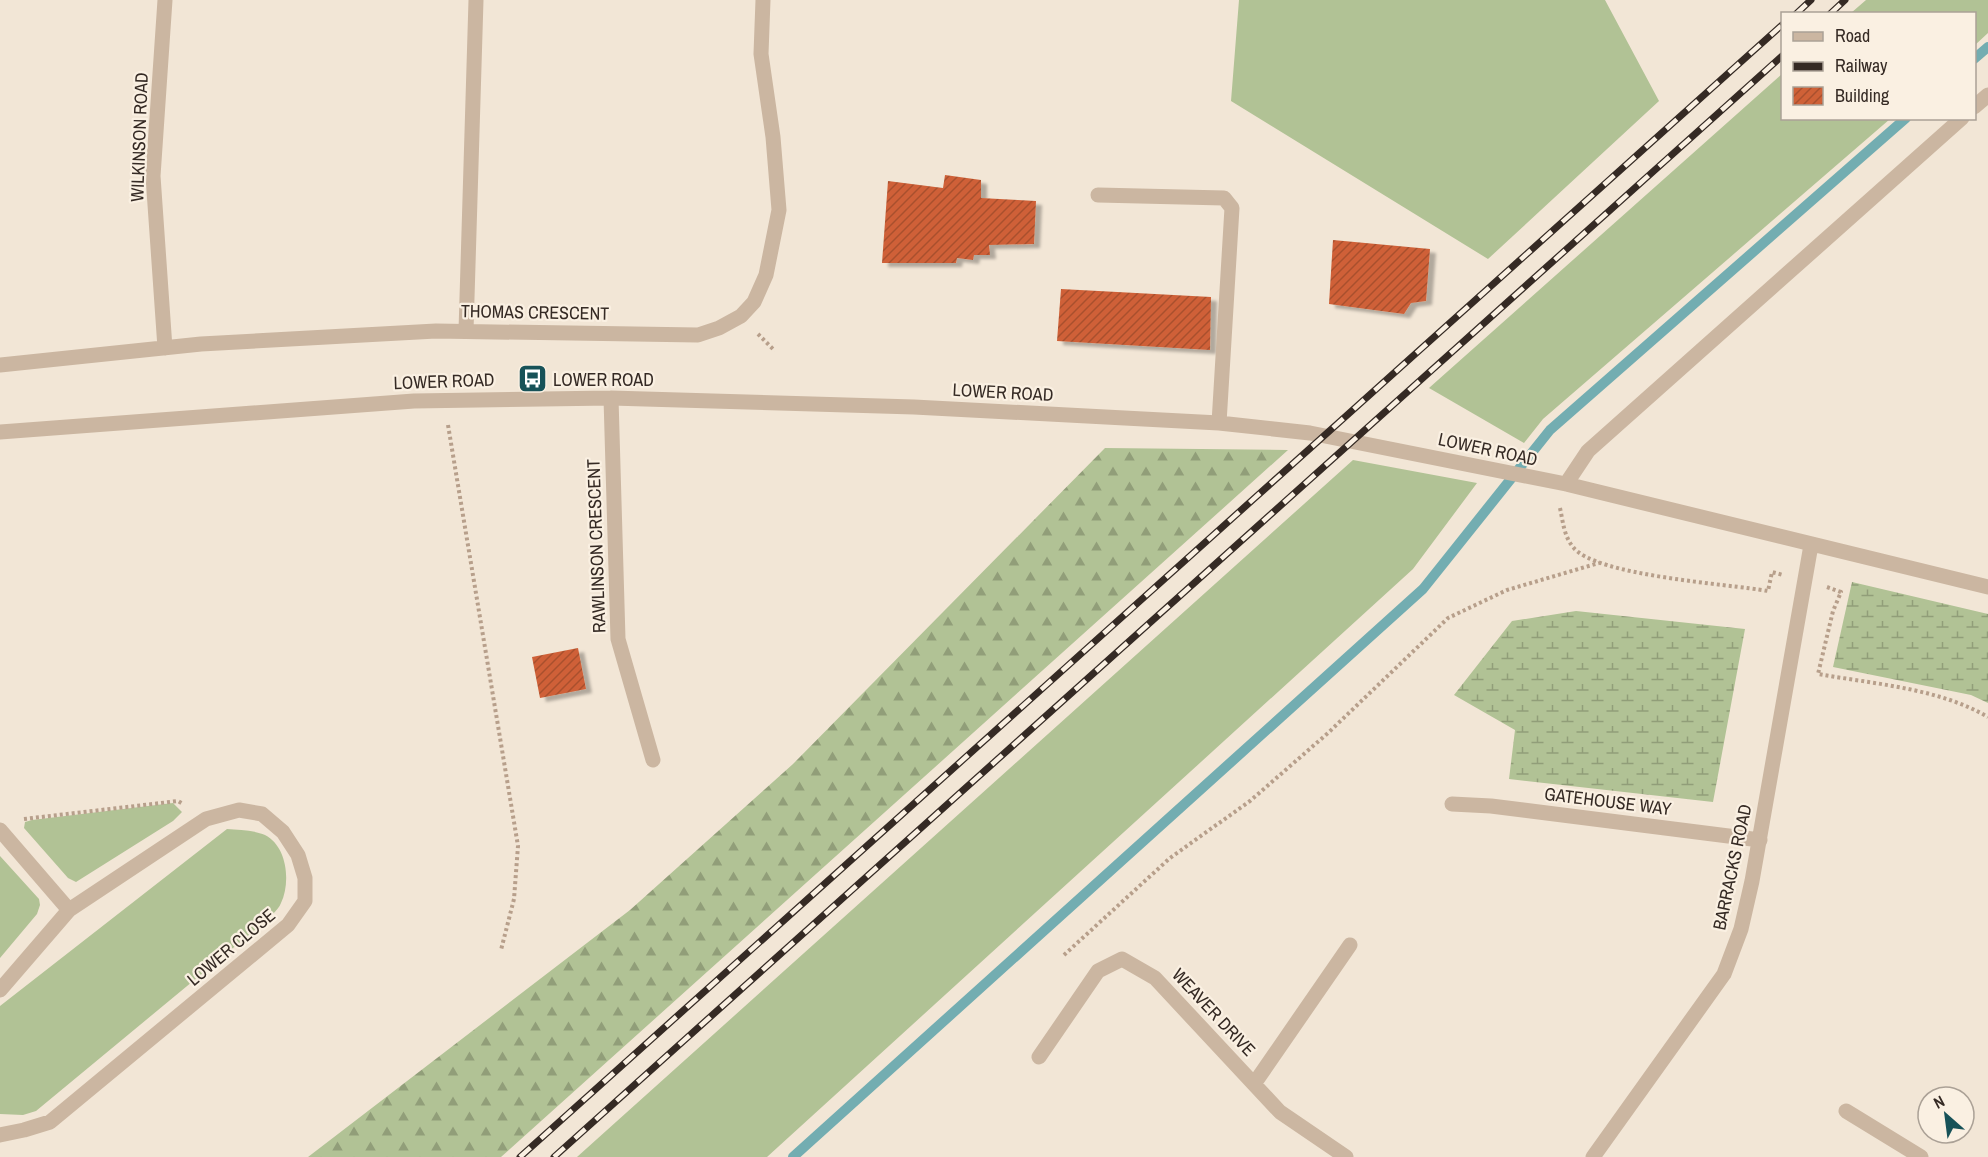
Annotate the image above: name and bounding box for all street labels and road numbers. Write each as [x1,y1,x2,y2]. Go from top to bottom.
street label: WILKINSON ROAD [124,72,154,202]
street label: THOMAS CRESCENT [461,298,609,326]
street label: LOWER ROAD [393,367,495,395]
street label: LOWER ROAD [952,377,1054,407]
street label: LOWER ROAD [1436,426,1540,472]
street label: RAWLINSON CRESCENT [580,459,612,633]
street label: GATEHOUSE WAY [1543,781,1673,821]
street label: BARRACKS ROAD [1706,802,1758,932]
street label: LOWER CLOSE [181,903,281,991]
street label: WEAVER DRIVE [1167,962,1261,1062]

